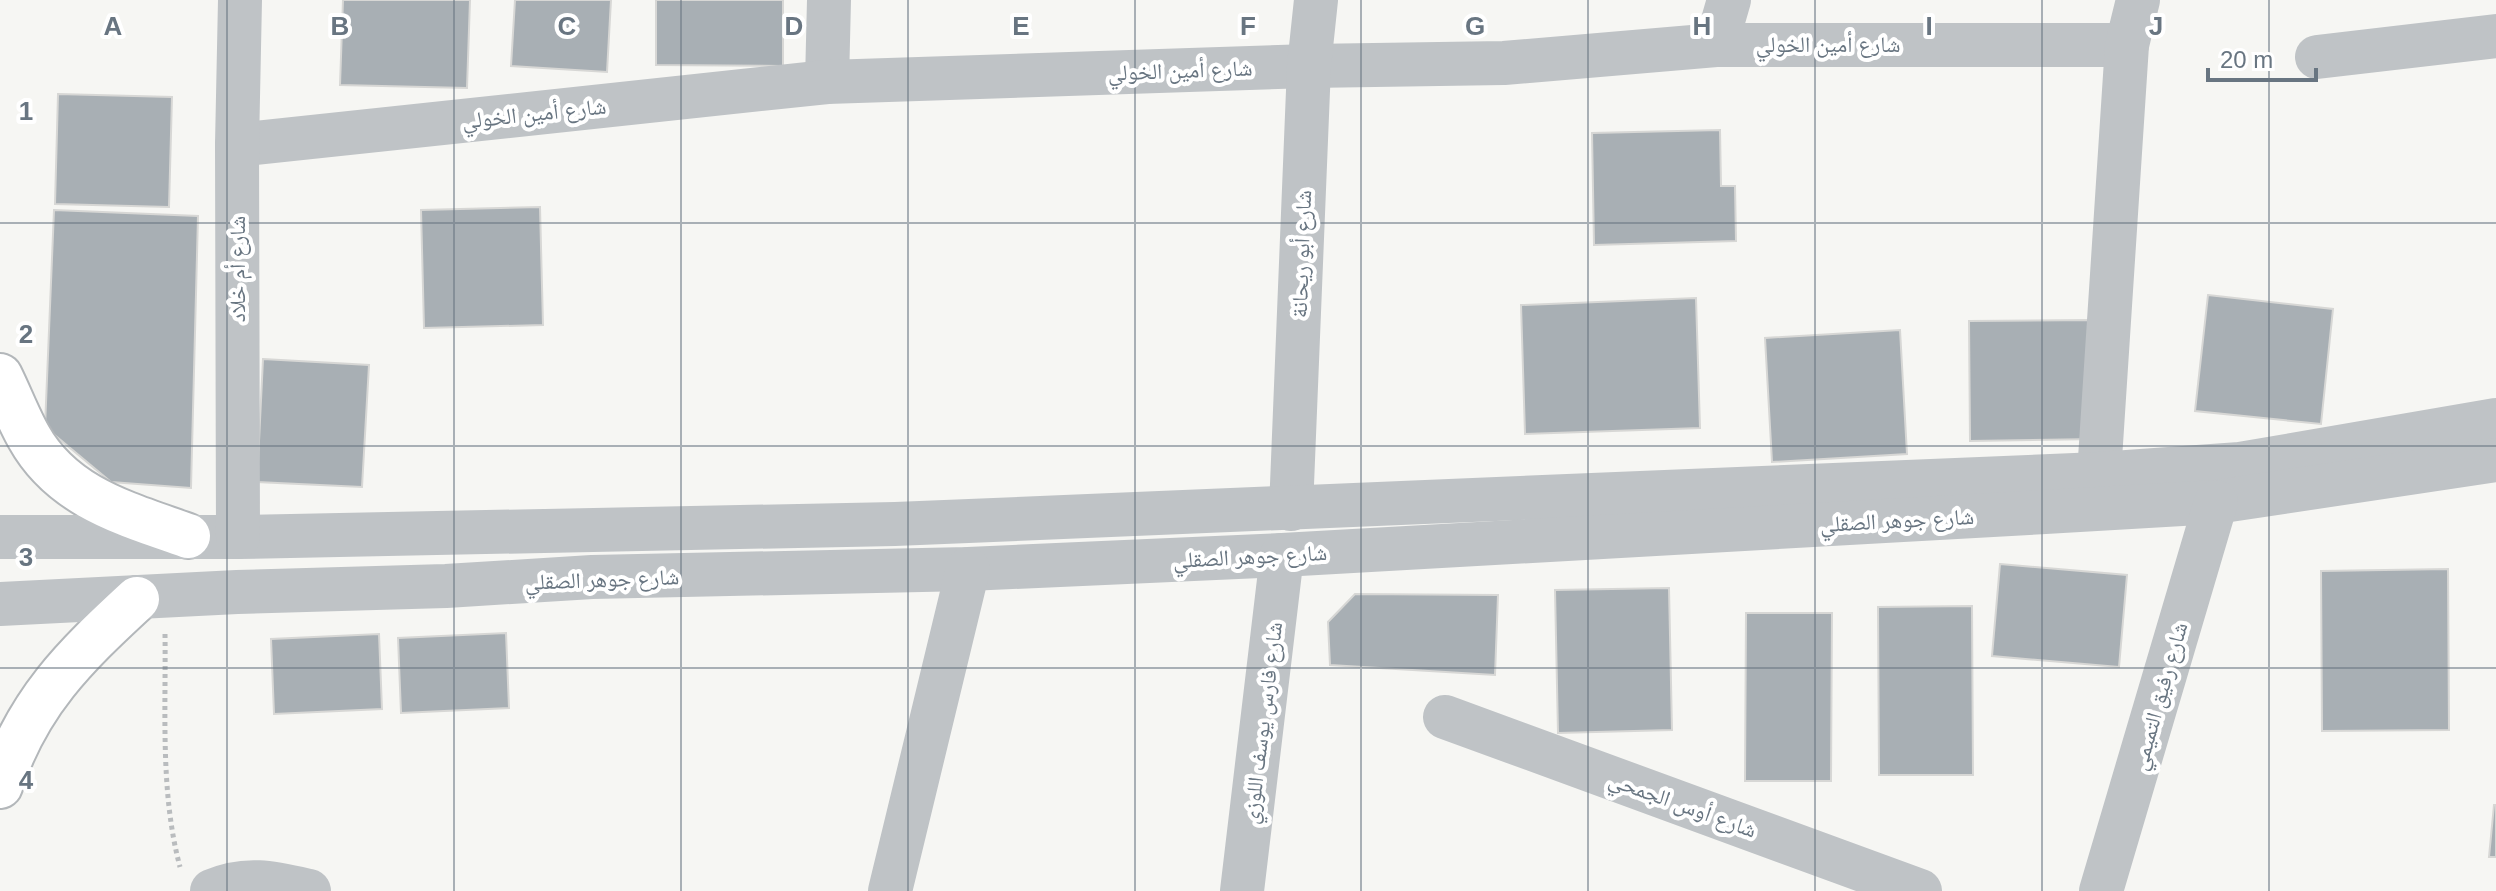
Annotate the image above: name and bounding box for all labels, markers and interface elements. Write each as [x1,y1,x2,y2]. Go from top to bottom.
text: A [104,11,123,41]
text: B [331,11,349,41]
text: C [558,11,577,41]
text: D [785,11,803,41]
text: E [1012,11,1030,41]
text: F [1240,11,1256,41]
text: G [1465,11,1485,41]
text: H [1693,11,1711,41]
text: I [1925,11,1933,41]
text: J [2149,11,2163,41]
street label: شارع أمين الخولي [1756,31,1900,62]
scale bar [2208,32,2316,82]
text: 20 m [2220,46,2273,73]
street label: شارع أمين الخولي [1107,55,1253,90]
street label: شارع أمين الخولي [461,93,608,138]
text: 1 [19,96,33,126]
street label: شارع أبو ريحانة [1286,190,1317,318]
street label: شارع أم خلاد [224,216,252,322]
text: 2 [19,319,33,349]
street label: شارع جوهر الصقلي [1819,504,1975,542]
street label: شارع جوهر الصقلي [1172,540,1328,578]
text: 3 [19,542,33,572]
street label: شارع جوهر الصقلي [524,564,680,599]
street label: شارع رفيق التميمي [2126,619,2197,774]
street label: شارع فارس يوسف اللوزي [1238,620,1292,826]
text: 4 [19,765,34,795]
street label: شارع أوس الجمحي [1604,766,1760,847]

